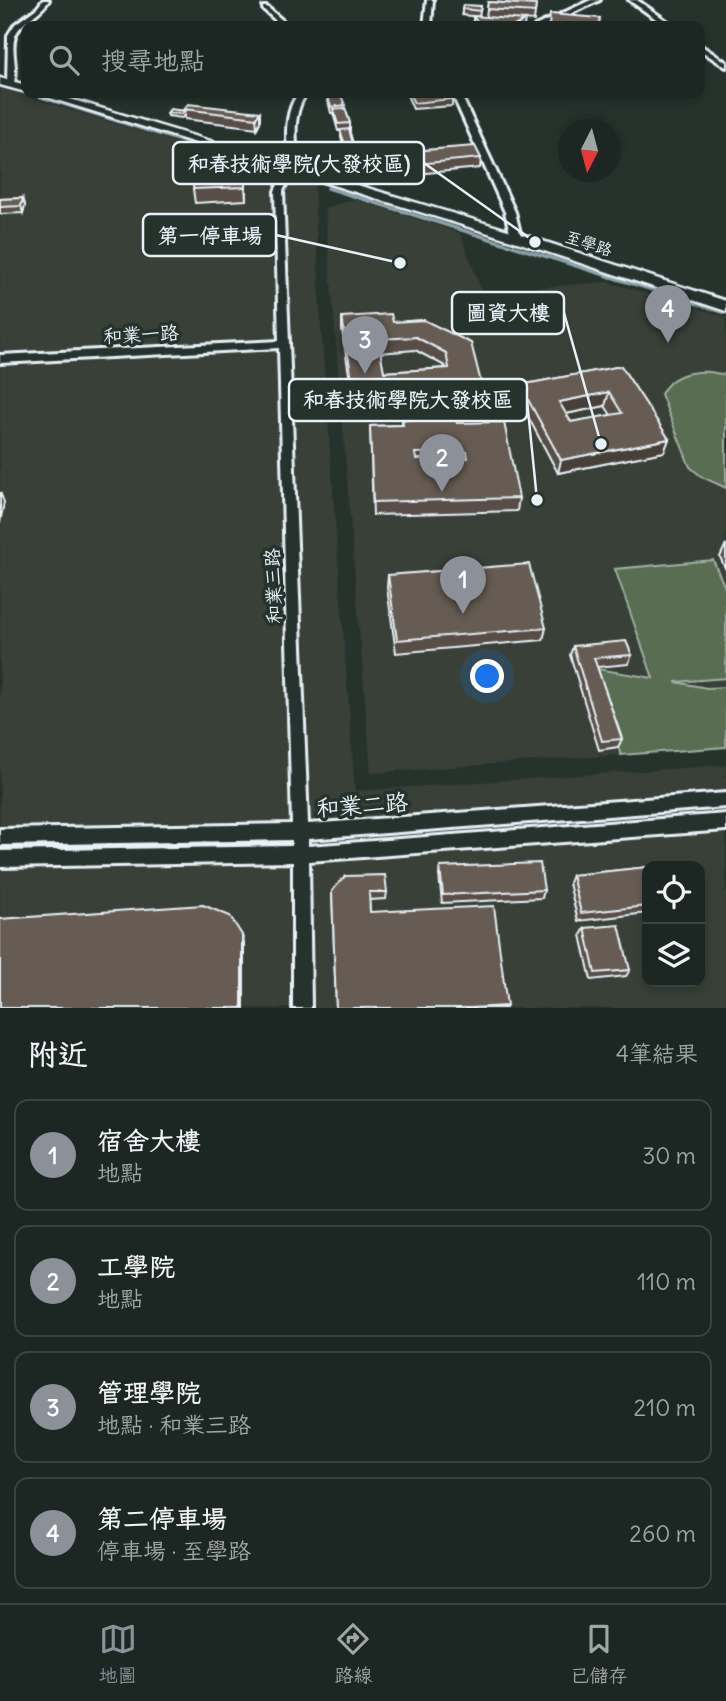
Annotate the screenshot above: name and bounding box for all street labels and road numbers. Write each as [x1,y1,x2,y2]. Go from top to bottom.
street label: 至學路 [563,226,615,260]
street label: 和業一路 [102,320,180,348]
street label: 和業三路 [260,548,286,624]
street label: 和業二路 [315,787,409,822]

